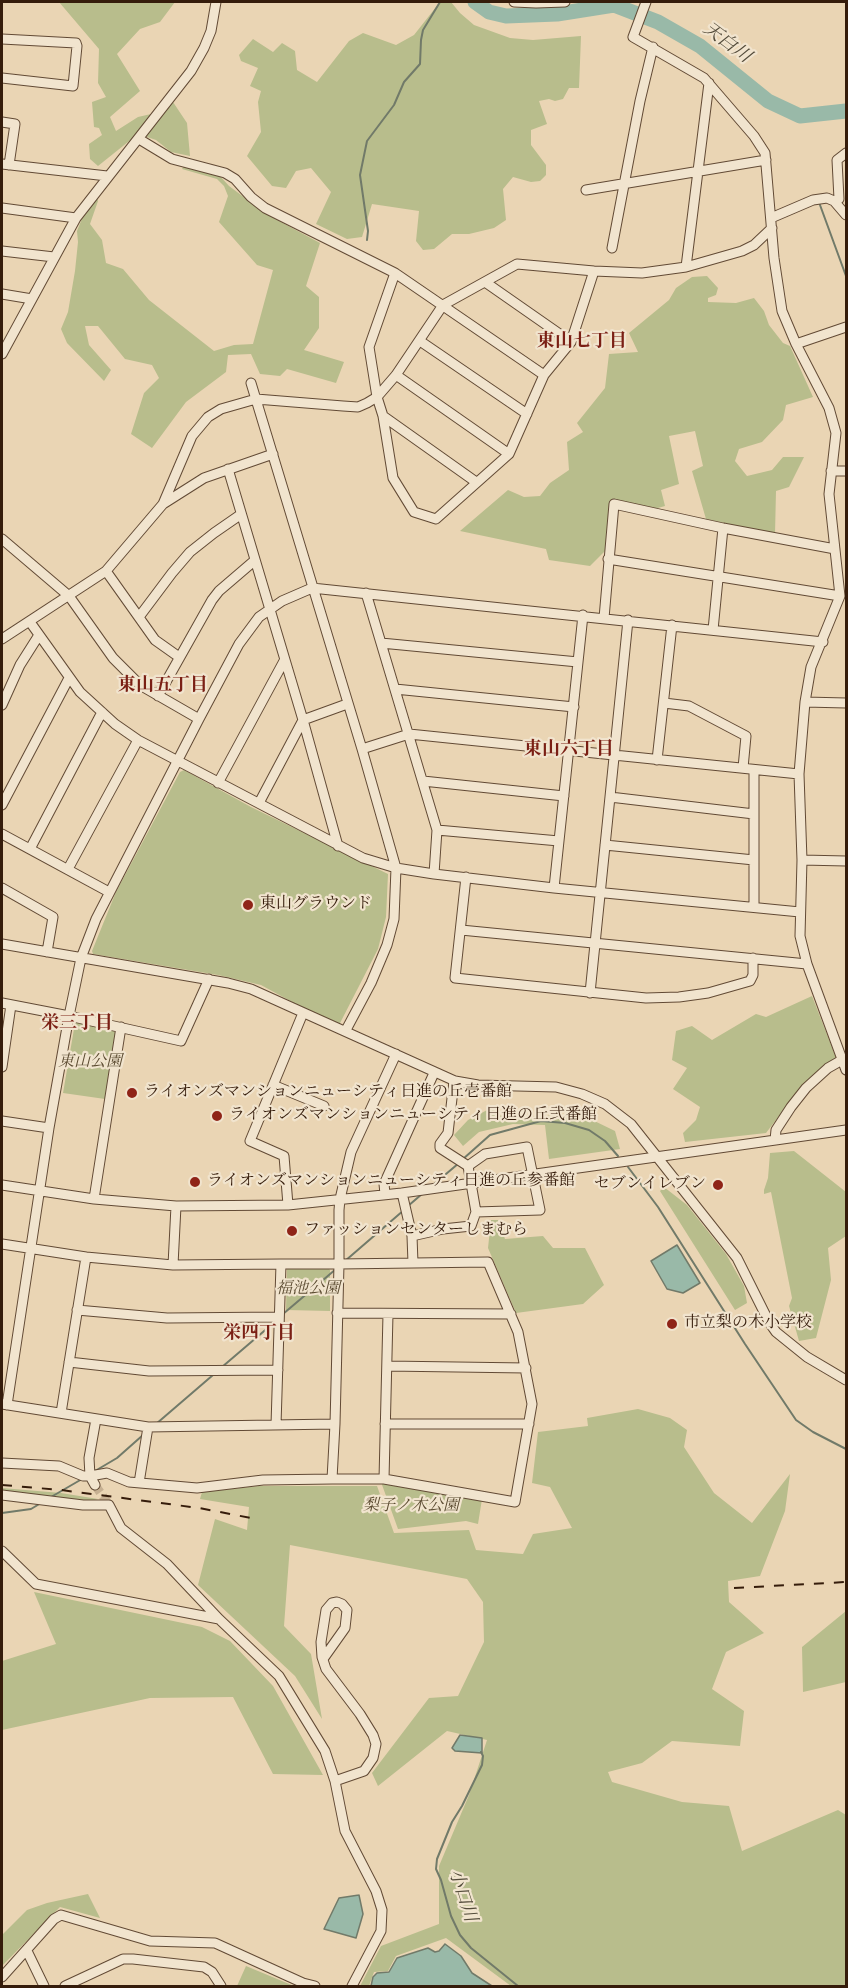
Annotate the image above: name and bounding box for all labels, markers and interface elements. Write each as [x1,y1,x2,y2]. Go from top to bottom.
water label: 天白川 [698,19,754,69]
district label: 東山七丁目 [537,332,627,354]
district label: 東山五丁目 [118,676,208,698]
district label: 東山六丁目 [524,740,614,762]
place label: 東山グラウンド [260,895,372,915]
marker: 東山グラウンド [241,898,255,912]
district label: 栄三丁目 [41,1014,113,1036]
park label: 東山公園 [58,1053,122,1073]
place label: ライオンズマンションニューシティ日進の丘壱番館 [144,1083,512,1103]
marker: ライオンズマンションニューシティ日進の丘壱番館 [125,1086,139,1100]
place label: ライオンズマンションニューシティ日進の丘弐番館 [229,1106,597,1126]
marker: ライオンズマンションニューシティ日進の丘弐番館 [210,1109,224,1123]
place label: ライオンズマンションニューシティ日進の丘参番館 [207,1172,575,1192]
marker: ライオンズマンションニューシティ日進の丘参番館 [188,1175,202,1189]
place label: セブンイレブン [594,1175,706,1195]
marker: セブンイレブン [711,1178,725,1192]
place label: ファッションセンターしまむら [304,1221,528,1241]
marker: ファッションセンターしまむら [285,1224,299,1238]
park label: 福池公園 [276,1280,340,1300]
place label: 市立梨の木小学校 [684,1314,812,1334]
marker: 市立梨の木小学校 [665,1317,679,1331]
district label: 栄四丁目 [223,1324,295,1346]
park label: 梨子ノ木公園 [363,1497,459,1517]
water label: 小口川 [442,1867,480,1925]

